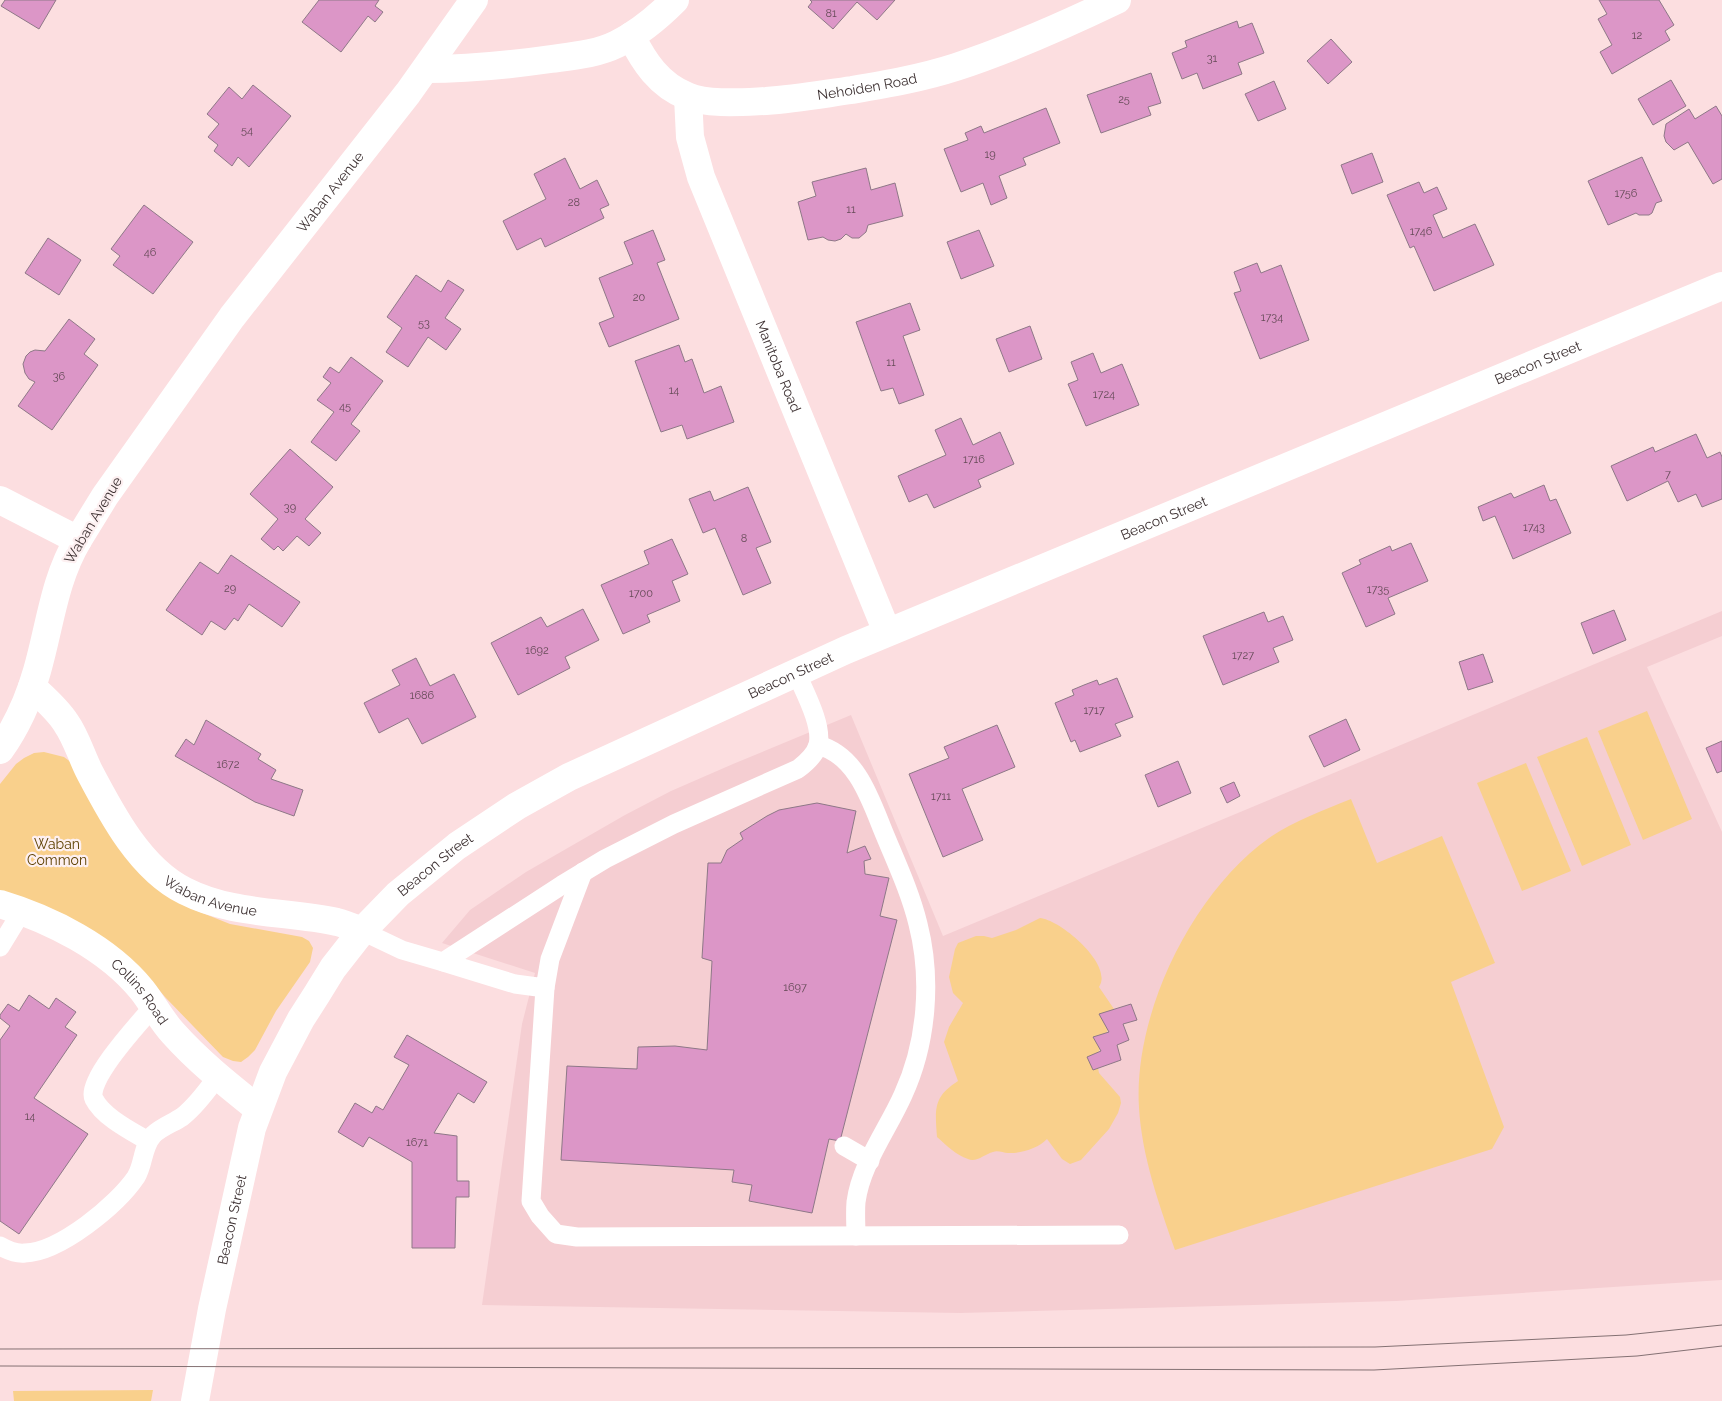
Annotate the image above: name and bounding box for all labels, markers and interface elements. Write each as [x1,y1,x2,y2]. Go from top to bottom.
house number: 81 [825,7,837,20]
house number: 12 [1632,29,1642,42]
house number: 31 [1207,52,1218,65]
street label: Nehoiden Road [816,70,918,103]
house number: 25 [1118,93,1130,106]
house number: 54 [241,124,253,137]
street label: Waban Avenue [294,148,367,236]
house number: 19 [984,148,996,161]
house number: 1756 [1615,187,1638,200]
house number: 28 [568,196,580,209]
house number: 11 [846,203,856,216]
house number: 1746 [1410,225,1433,238]
house number: 46 [144,246,157,259]
house number: 20 [633,291,645,304]
house number: 1734 [1261,311,1283,324]
house number: 53 [418,317,430,330]
street label: Manitoba Road [753,318,804,414]
street label: Beacon Street [1492,337,1583,388]
house number: 11 [886,356,896,369]
house number: 36 [53,370,66,383]
house number: 14 [669,384,679,397]
house number: 1724 [1093,388,1115,401]
house number: 45 [339,400,351,413]
house number: 1716 [963,453,985,466]
house number: 7 [1665,468,1671,481]
street label: Waban Avenue [61,474,125,566]
street label: Beacon Street [1118,493,1209,543]
house number: 39 [284,501,296,514]
house number: 1743 [1523,521,1545,534]
house number: 8 [741,532,747,545]
house number: 29 [224,582,236,595]
house number: 1735 [1367,583,1389,596]
house number: 1700 [629,587,653,600]
house number: 1692 [525,644,549,657]
street label: Beacon Street [746,649,836,702]
house number: 1727 [1232,649,1254,662]
house number: 1686 [410,689,435,702]
house number: 1717 [1083,704,1105,717]
house number: 1672 [217,758,240,771]
house number: 1711 [931,790,951,803]
street label: Beacon Street [394,830,476,899]
park label: Waban Common [27,836,87,868]
street label: Waban Avenue [161,872,258,919]
street label: Collins Road [108,955,171,1028]
house number: 1697 [783,981,807,994]
house number: 14 [25,1110,35,1123]
house number: 1671 [406,1136,428,1149]
street label: Beacon Street [214,1173,250,1266]

